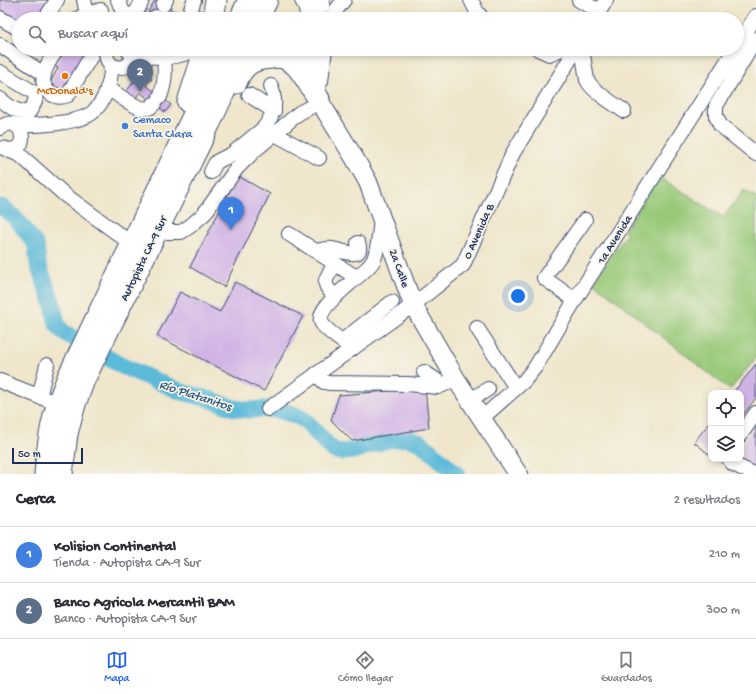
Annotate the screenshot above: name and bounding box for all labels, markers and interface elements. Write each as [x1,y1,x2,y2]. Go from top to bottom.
search box [12,12,744,56]
icon: search [26,23,48,45]
text: Buscar aquí [58,25,128,43]
pin: 2 [127,59,153,92]
marker: McDonald's [60,71,70,81]
place label: McDonald's [37,85,94,99]
place label: Cemaco Santa Clara [133,114,192,142]
marker: Cemaco Santa Clara [120,121,130,131]
pin: 1 [218,197,244,230]
street label: 0 Avenida B [461,201,499,262]
street label: Autopista CA-9 Sur [118,213,172,304]
street label: 1a Avenida [595,213,636,268]
street label: 2a Calle [385,247,412,291]
your location [508,286,528,306]
water label: Río Platanitos [157,378,234,415]
map controls [708,390,744,462]
button: locate [708,390,744,426]
button: layers [708,426,744,462]
scale bar [12,446,83,465]
text: 50 m [18,449,40,461]
text: Cerca [16,490,55,510]
text: 2 resultados [674,493,740,508]
text: Kolision Continental [54,538,176,556]
text: 1 [26,547,32,562]
text: 210 m [709,547,740,562]
text: Tienda · Autopista CA-9 Sur [54,556,200,571]
text: Banco Agricola Mercantil BAM [54,594,235,612]
text: 2 [26,603,32,618]
text: 300 m [706,603,740,618]
text: Banco · Autopista CA-9 Sur [54,612,196,627]
tab: Mapa [104,649,129,685]
tab: Cómo llegar [338,649,392,685]
tab: Guardados [601,649,652,685]

